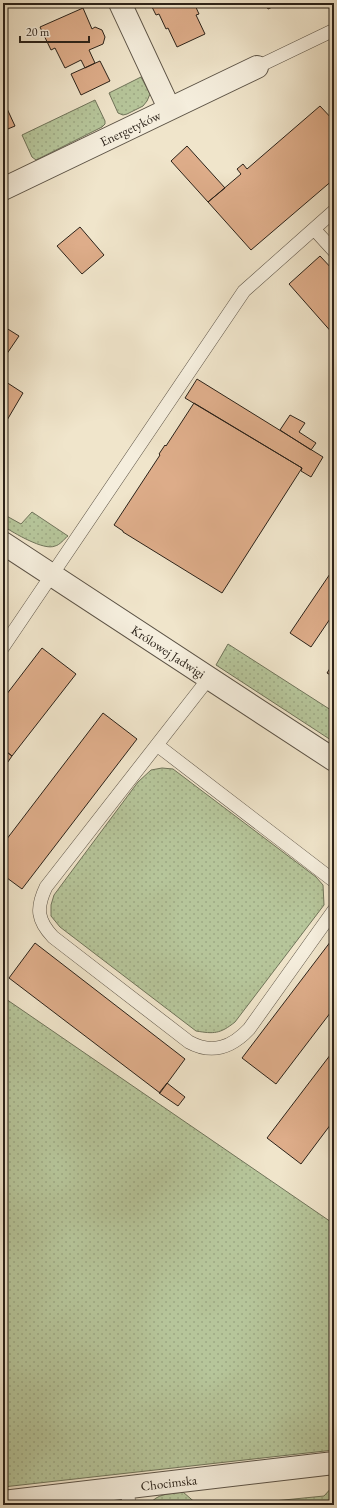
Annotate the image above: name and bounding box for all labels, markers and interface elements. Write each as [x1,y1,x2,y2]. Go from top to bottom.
scale bar [20,18,89,44]
text: 20 m [26,24,50,40]
street label: Energetyków [97,106,163,150]
street label: Królowej Jadwigi [128,621,209,682]
street label: Chocimska [140,1471,199,1494]

